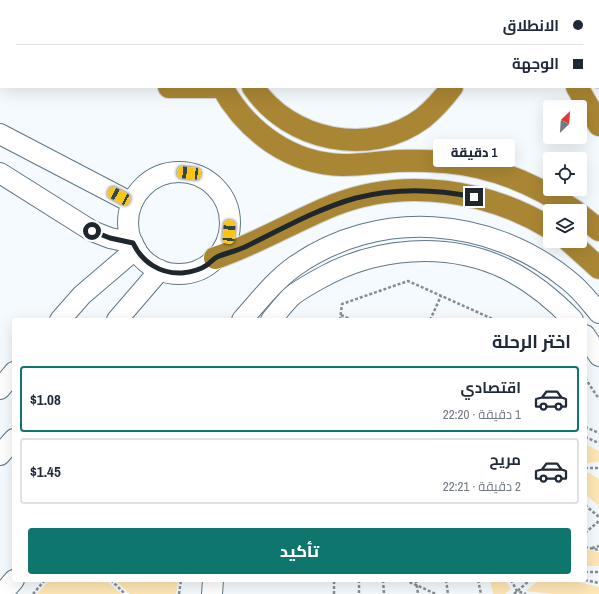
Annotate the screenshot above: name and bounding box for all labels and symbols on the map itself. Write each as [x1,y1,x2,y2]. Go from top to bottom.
north arrow [543,100,587,144]
callout: 1 دقيقة [433,139,515,167]
car [176,166,202,180]
car [106,185,132,207]
route end [465,188,483,206]
car [222,220,236,244]
route start [83,222,101,240]

